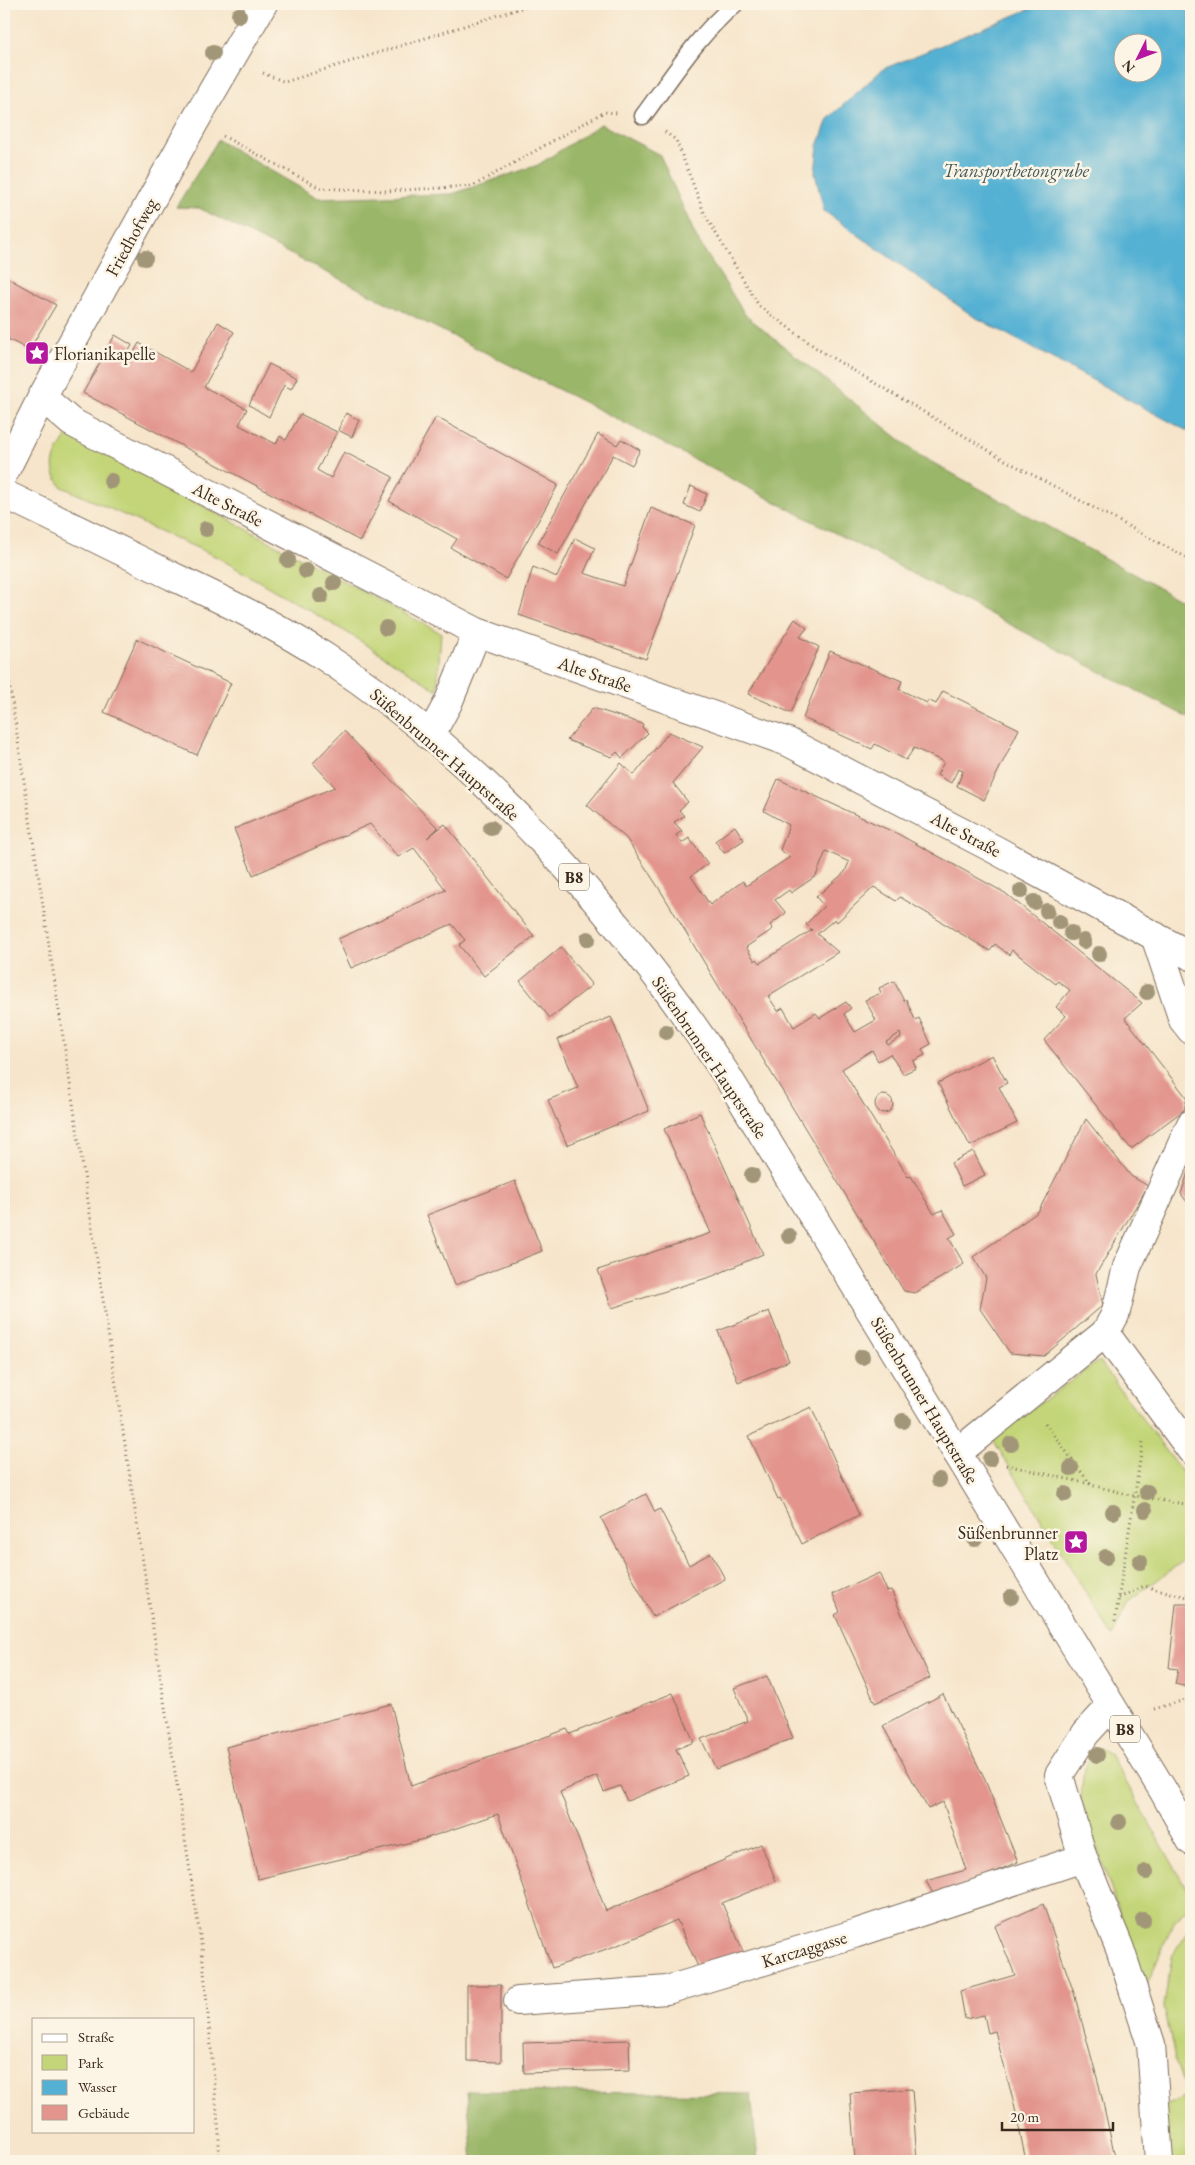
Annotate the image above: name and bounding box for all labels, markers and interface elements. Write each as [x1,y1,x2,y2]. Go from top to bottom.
north arrow [1112,32,1162,82]
text: N [1117,56,1139,77]
water label: Transportbetongrube [943,158,1090,183]
street label: Friedhofweg [100,194,162,280]
place icon: Florianikapelle [24,340,50,366]
place label: Florianikapelle [54,342,156,365]
street label: Alte Straße [188,476,267,532]
street label: Alte Straße [554,650,635,697]
street label: Süßenbrunner Hauptstraße [365,683,525,825]
street label: Alte Straße [926,805,1005,862]
road number: B8 [559,864,589,890]
street label: Süßenbrunner Hauptstraße [647,971,773,1143]
street label: Süßenbrunner Hauptstraße [866,1312,984,1488]
place label: Süßenbrunner Platz [958,1521,1058,1565]
place icon: Süßenbrunner Platz [1063,1529,1089,1555]
road number: B8 [1110,1716,1140,1742]
street label: Karczaggasse [759,1925,849,1973]
legend [32,2018,195,2132]
text: Straße [78,2027,114,2046]
text: Park [78,2053,105,2072]
text: Wasser [78,2077,117,2096]
scale bar [1002,2100,1114,2132]
text: Gebäude [78,2103,130,2122]
text: 20 m [1010,2107,1039,2126]

